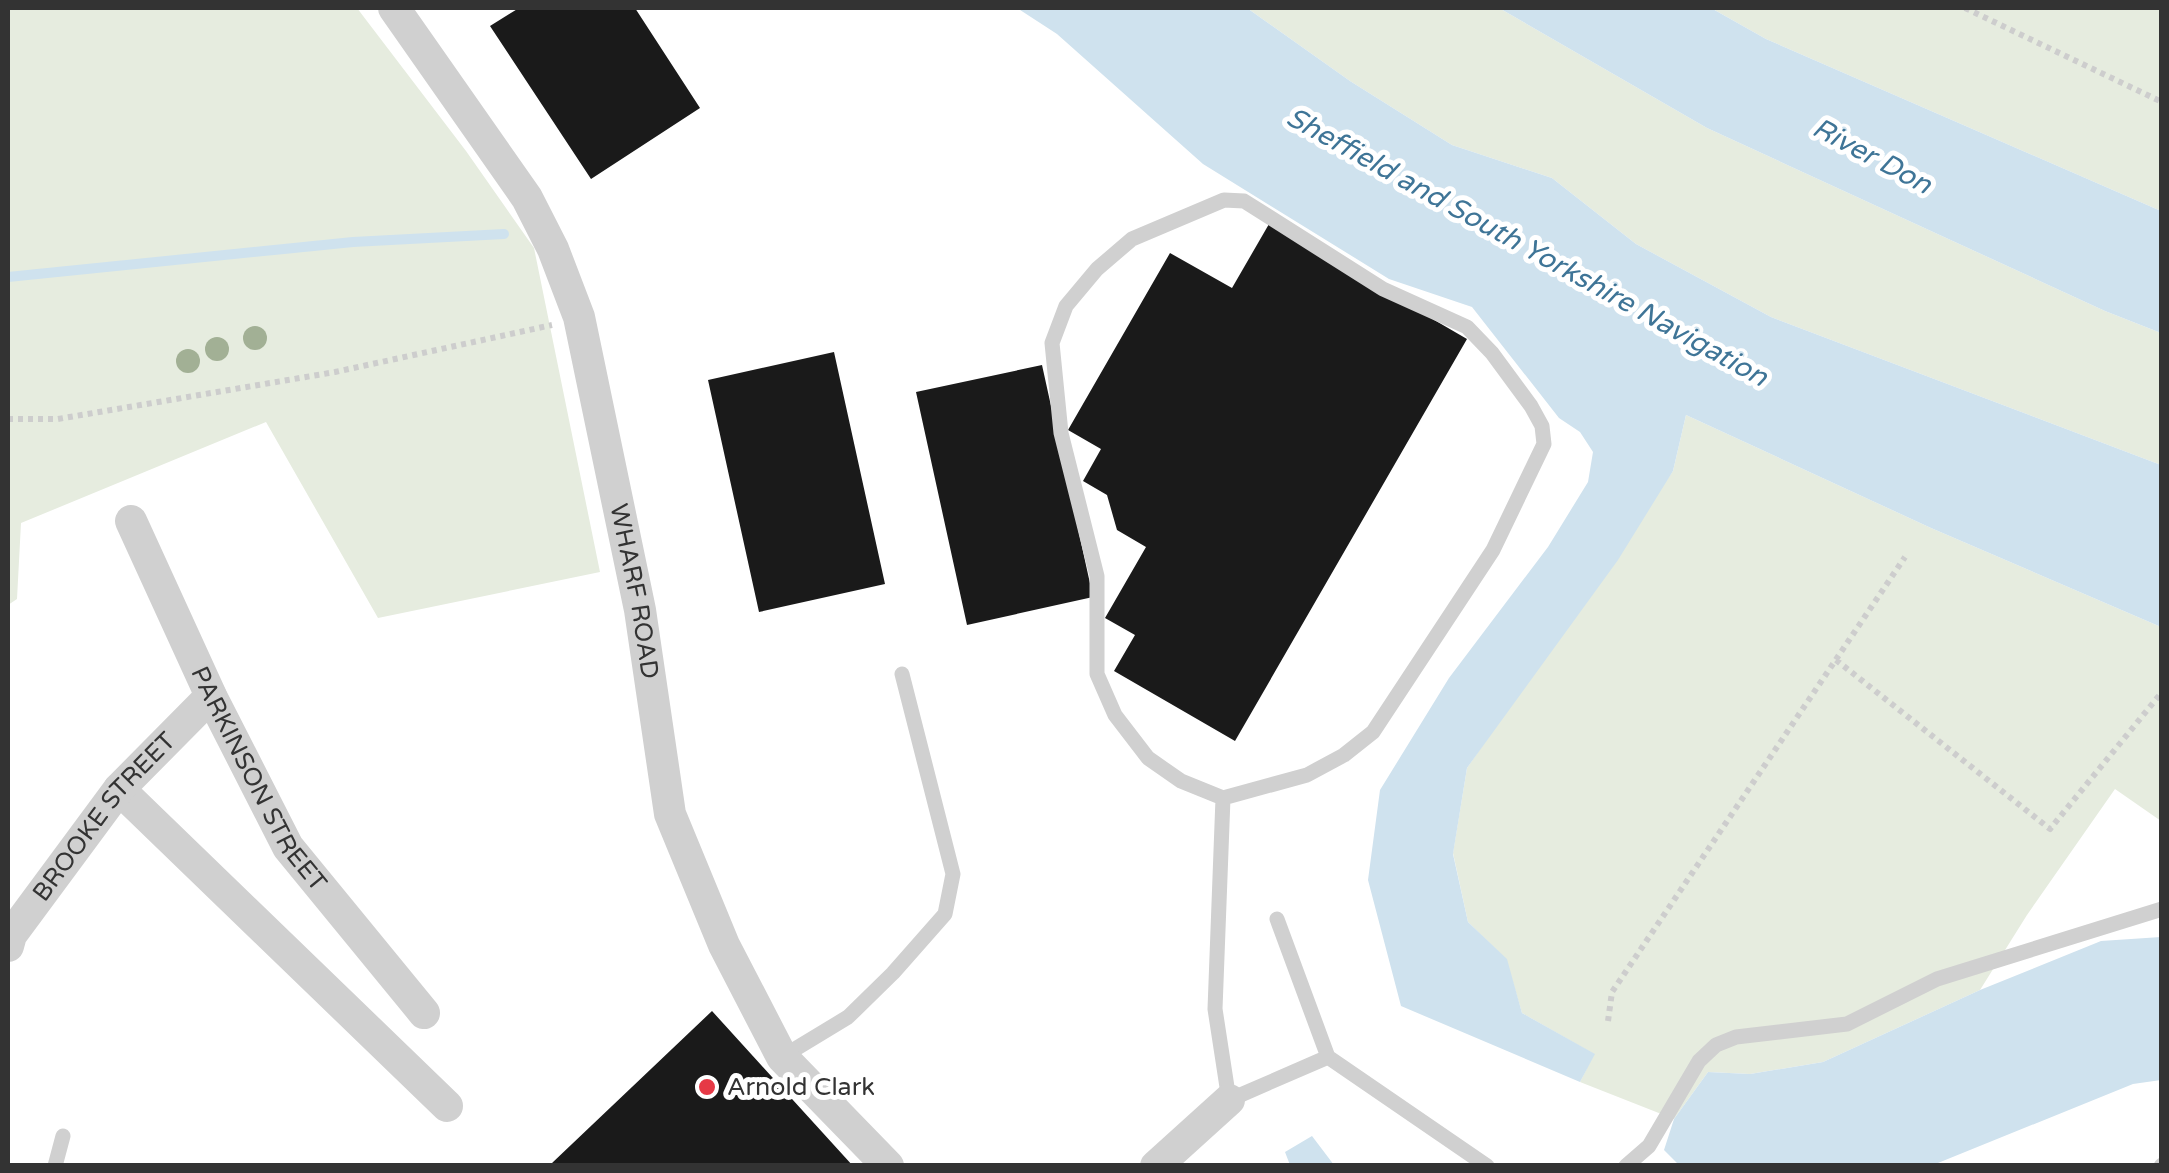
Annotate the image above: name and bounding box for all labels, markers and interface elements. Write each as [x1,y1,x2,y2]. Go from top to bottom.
water label: Sheffield and South Yorkshire Navigation [1281,100,1774,394]
water label: River Don [1807,110,1938,202]
street label: WHARF ROAD [603,501,665,681]
street label: PARKINSON STREET [184,662,333,897]
street label: BROOKE STREET [26,726,182,907]
place label: Arnold Clark [727,1072,875,1102]
marker: Arnold Clark [696,1076,718,1098]

